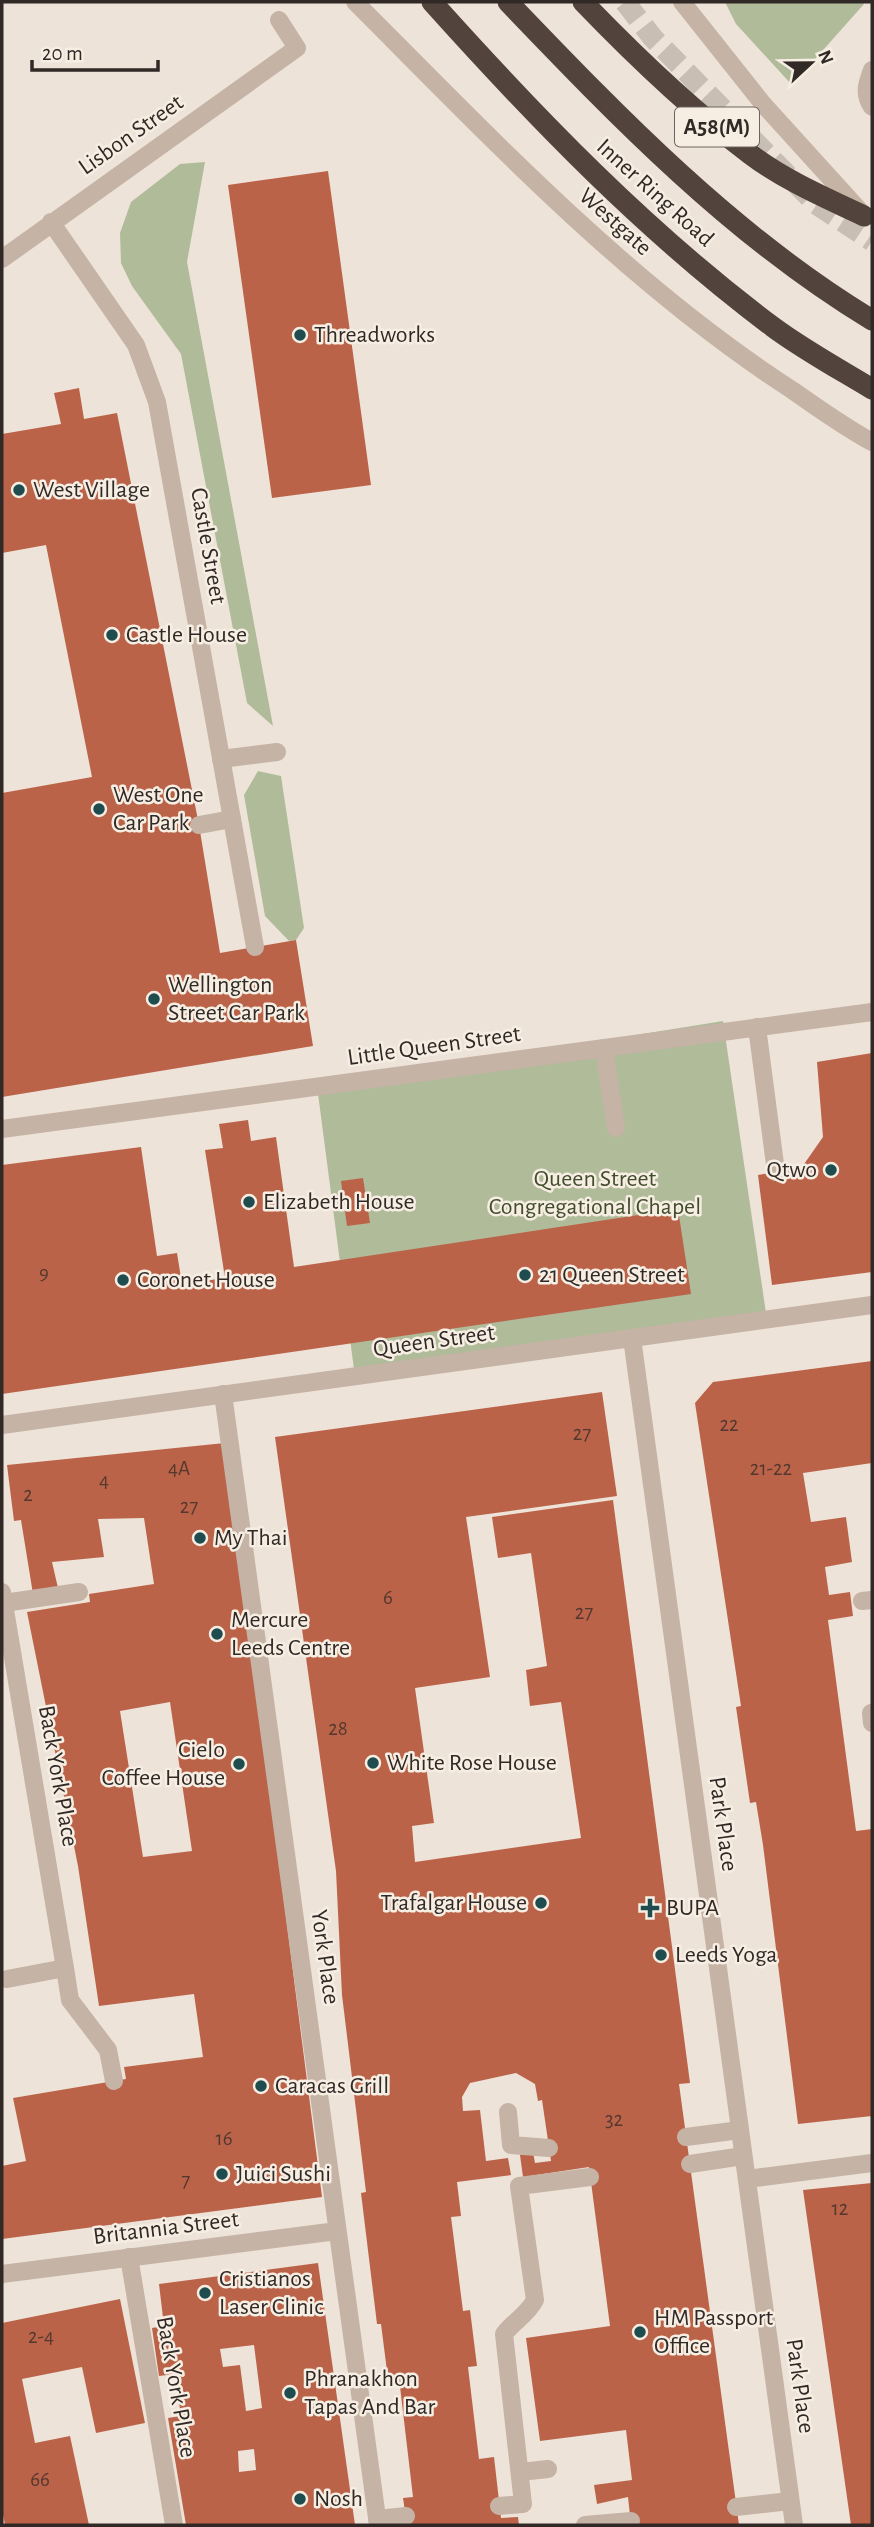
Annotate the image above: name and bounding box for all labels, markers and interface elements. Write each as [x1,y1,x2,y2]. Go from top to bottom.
scale bar [32,28,158,72]
north arrow [776,28,846,98]
text: 20 m [42,43,83,64]
text: N [814,48,837,67]
street label: Lisbon Street [74,90,188,180]
road number: A58(M) [675,108,759,146]
street label: Inner Ring Road [592,134,718,252]
street label: Westgate [574,184,656,260]
place label: Threadworks [314,323,435,347]
marker: Threadworks [292,327,308,343]
place label: West Village [33,478,150,502]
marker: West Village [11,482,27,498]
street label: Castle Street [186,486,230,606]
place label: Castle House [126,623,247,647]
marker: Castle House [104,627,120,643]
place label: West One Car Park [113,783,204,835]
marker: West One Car Park [91,801,107,817]
place label: Wellington Street Car Park [168,973,305,1025]
marker: Wellington Street Car Park [146,991,162,1007]
street label: Little Queen Street [346,1022,522,1070]
place label: Qtwo [766,1158,817,1182]
marker: Qtwo [823,1162,839,1178]
park label: Queen Street Congregational Chapel [489,1167,701,1219]
place label: Elizabeth House [263,1190,415,1214]
marker: Elizabeth House [241,1194,257,1210]
house number: 9 [39,1262,49,1283]
place label: 21 Queen Street [539,1263,685,1287]
marker: 21 Queen Street [517,1267,533,1283]
place label: Coronet House [137,1268,275,1292]
marker: Coronet House [115,1272,131,1288]
street label: Queen Street [372,1321,497,1361]
house number: 22 [719,1414,739,1435]
house number: 27 [573,1423,591,1444]
house number: 4A [168,1458,190,1479]
house number: 21-22 [750,1458,792,1479]
house number: 4 [99,1470,109,1491]
house number: 2 [23,1484,33,1505]
house number: 27 [180,1496,198,1517]
place label: My Thai [214,1526,288,1550]
marker: My Thai [192,1530,208,1546]
house number: 6 [383,1587,393,1608]
house number: 27 [575,1602,593,1623]
place label: Mercure Leeds Centre [231,1608,350,1660]
marker: Mercure Leeds Centre [209,1626,225,1642]
street label: Back York Place [34,1703,82,1849]
house number: 28 [328,1718,348,1739]
place label: Cielo Coffee House [102,1738,225,1790]
place label: White Rose House [387,1751,557,1775]
marker: White Rose House [365,1755,381,1771]
marker: Cielo Coffee House [231,1756,247,1772]
street label: Park Place [704,1775,742,1873]
place label: Trafalgar House [381,1891,527,1915]
marker: Trafalgar House [533,1895,549,1911]
place label: BUPA [666,1896,719,1920]
marker: BUPA [640,1898,660,1918]
street label: York Place [306,1908,344,2006]
place label: Leeds Yoga [675,1943,777,1967]
marker: Leeds Yoga [653,1947,669,1963]
place label: Caracas Grill [275,2074,389,2098]
marker: Caracas Grill [253,2078,269,2094]
house number: 32 [605,2109,623,2130]
house number: 16 [215,2128,233,2149]
place label: Juici Sushi [236,2162,331,2186]
marker: Juici Sushi [214,2166,230,2182]
house number: 7 [182,2170,191,2191]
house number: 12 [832,2198,848,2219]
street label: Britannia Street [92,2207,241,2249]
place label: Cristianos Laser Clinic [219,2267,323,2319]
marker: Cristianos Laser Clinic [197,2285,213,2301]
place label: HM Passport Office [654,2306,774,2358]
street label: Back York Place [152,2314,200,2460]
marker: HM Passport Office [632,2324,648,2340]
house number: 2-4 [28,2326,54,2347]
street label: Park Place [781,2337,819,2435]
place label: Phranakhon Tapas And Bar [304,2367,436,2419]
marker: Phranakhon Tapas And Bar [282,2385,298,2401]
house number: 66 [30,2469,50,2490]
place label: Nosh [314,2487,363,2511]
marker: Nosh [292,2491,308,2507]

